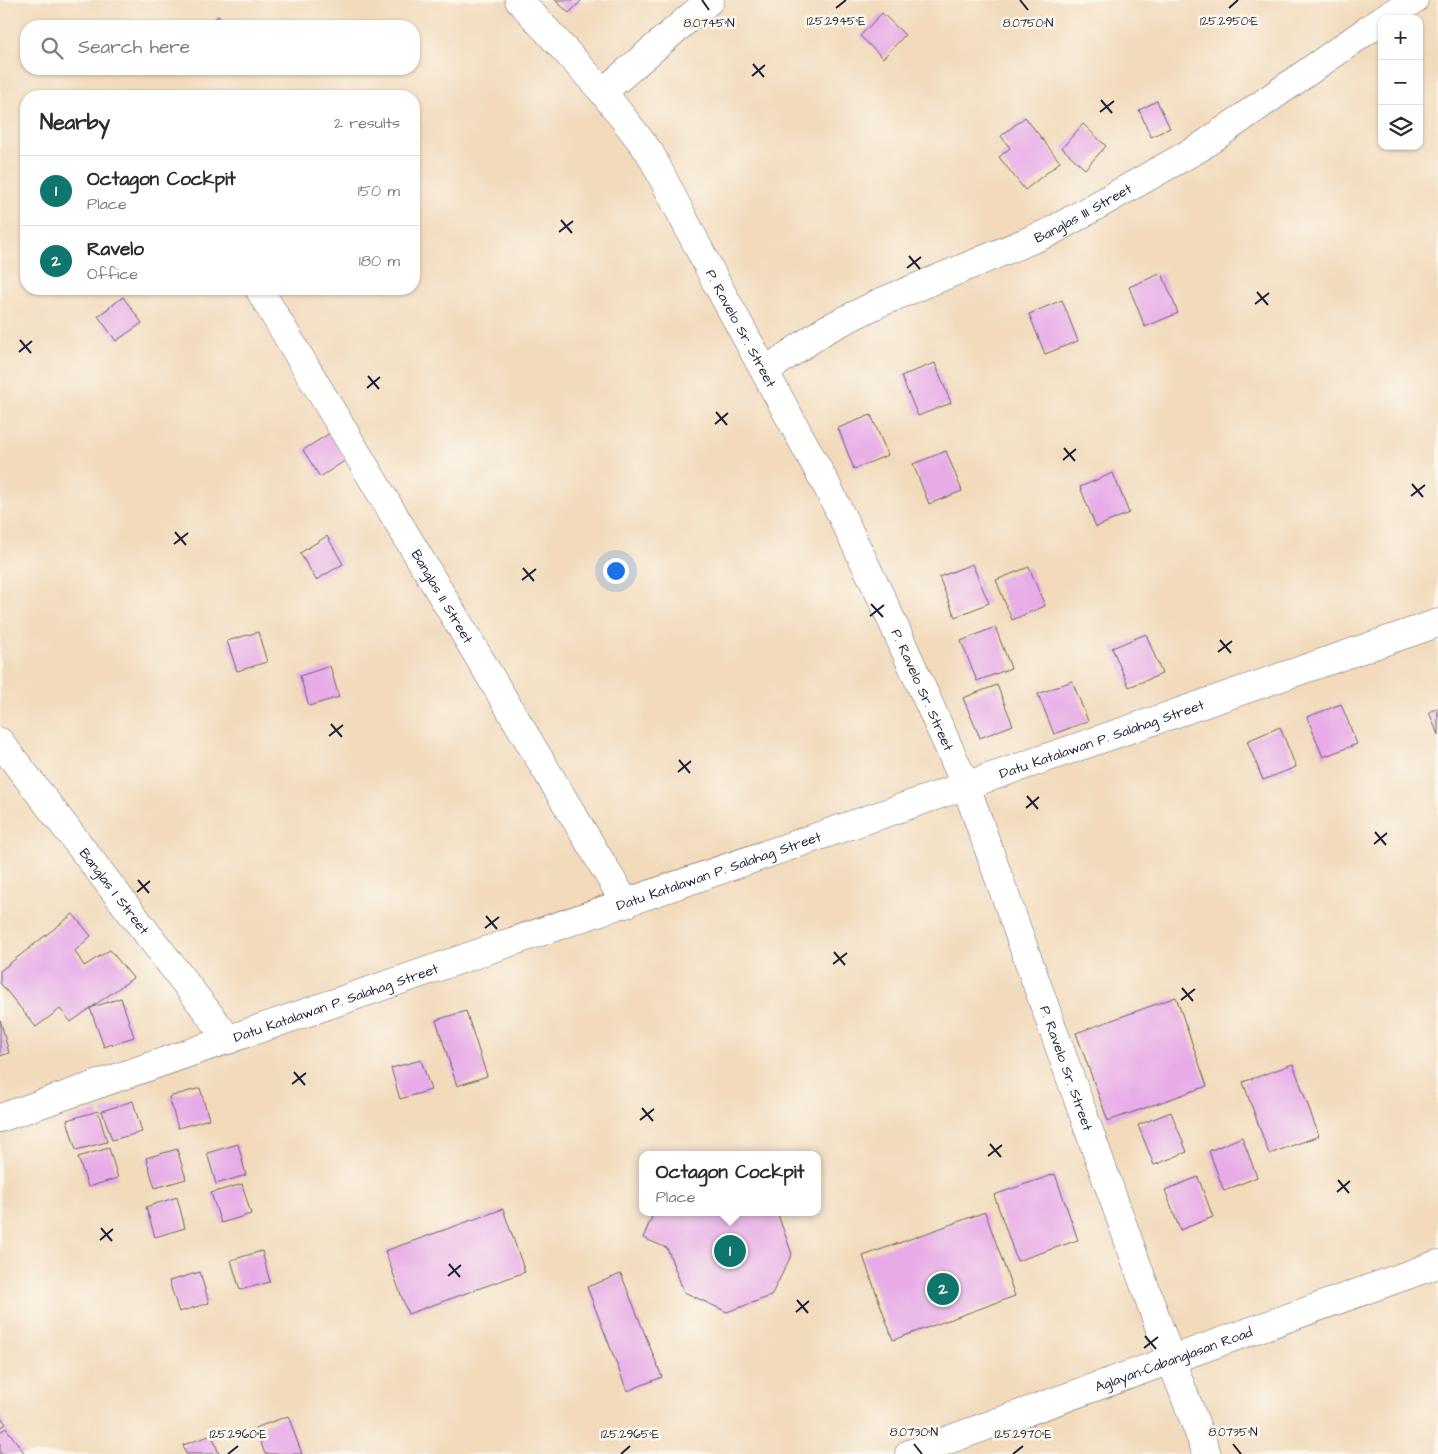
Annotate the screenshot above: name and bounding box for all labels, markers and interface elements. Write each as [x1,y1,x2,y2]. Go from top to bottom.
text: 125.2945°E [807,13,865,30]
text: 125.2950°E [1200,13,1258,30]
text: 8.0745°N [683,15,735,32]
text: 8.0750°N [1003,15,1054,32]
map controls [1378,15,1423,150]
button: + [1378,15,1423,60]
search box [20,20,420,75]
icon: search [38,34,66,62]
text: Search here [78,34,190,61]
button: − [1378,60,1423,105]
button: layers [1378,105,1423,150]
text: Nearby [40,108,110,137]
text: 2 results [334,112,400,134]
text: Octagon Cockpit [87,166,236,193]
street label: Banglas III Street [1031,179,1136,248]
text: 1 [55,180,57,202]
text: 150 m [358,180,400,202]
text: Place [87,193,127,215]
text: Ravelo [87,236,144,263]
text: 2 [51,250,61,272]
text: 180 m [359,250,400,272]
text: Office [87,263,138,285]
street label: P. Ravelo Sr. Street [700,266,781,392]
street label: Banglas II Street [406,546,478,648]
your location [603,558,629,584]
street label: P. Ravelo Sr. Street [886,626,958,755]
street label: Datu Katalawan P. Salahag Street [997,695,1207,784]
street label: Datu Katalawan P. Salahag Street [614,827,824,916]
street label: Banglas I Street [74,844,154,939]
street label: Datu Katalawan P. Salahag Street [231,959,441,1048]
street label: P. Ravelo Sr. Street [1034,1003,1097,1134]
popup [639,1151,821,1216]
text: Octagon Cockpit [656,1159,804,1186]
text: Place [656,1186,695,1208]
pin: 1 [714,1232,746,1270]
pin: 2 [927,1270,959,1308]
street label: Aglayan-Cabanglasan Road [1092,1322,1255,1397]
text: 8.0730°N [890,1424,939,1441]
text: 8.0735°N [1208,1424,1258,1441]
text: 125.2960°E [209,1426,267,1443]
text: 125.2965°E [601,1426,659,1443]
text: 125.2970°E [995,1426,1051,1443]

